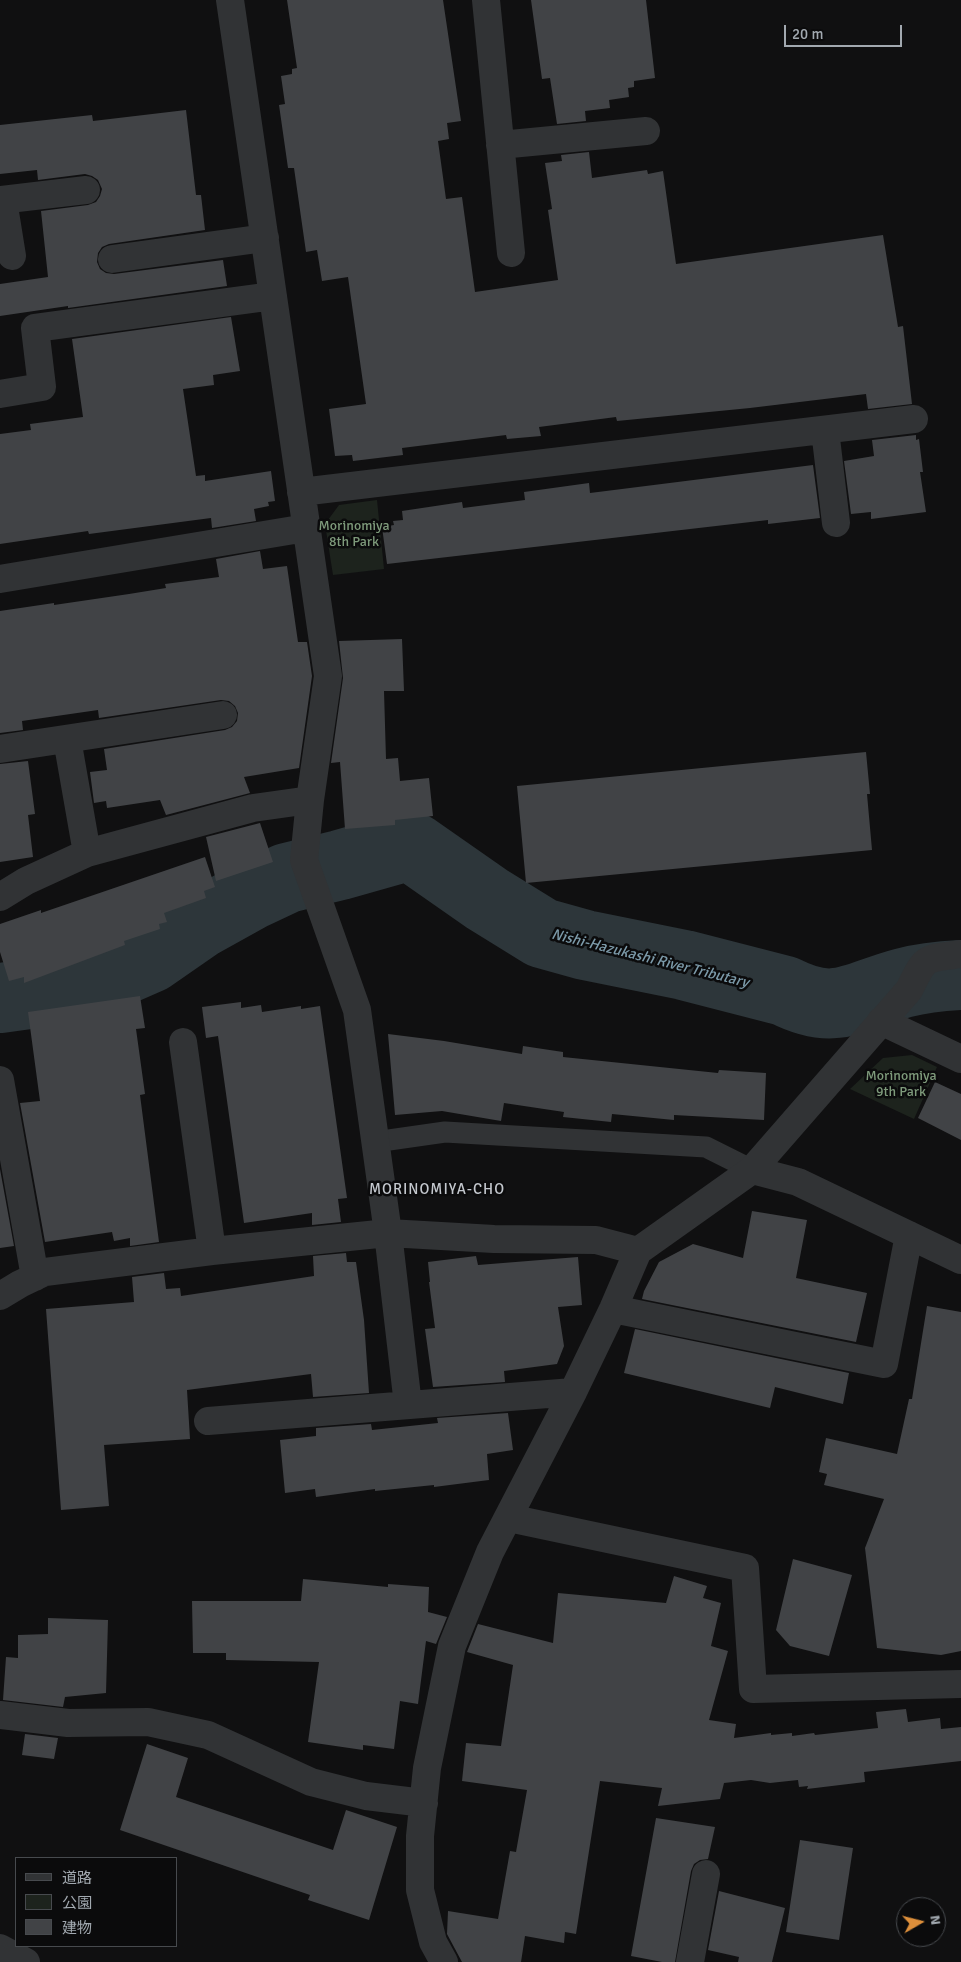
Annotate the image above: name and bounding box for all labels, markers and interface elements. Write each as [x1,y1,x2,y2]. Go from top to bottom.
scale bar [786,15,904,47]
text: 20 m [792,25,823,43]
park label: Morinomiya 8th Park [319,518,389,550]
water label: Nishi-Hazukashi River Tributary [550,926,750,992]
park label: Morinomiya 9th Park [866,1068,936,1100]
district label: MORINOMIYA-CHO [367,1181,507,1199]
legend [15,1857,178,1947]
text: 道路 [62,1869,92,1887]
text: 公園 [62,1894,92,1912]
north arrow [896,1897,946,1947]
text: N [926,1914,944,1926]
text: 建物 [62,1919,92,1937]

